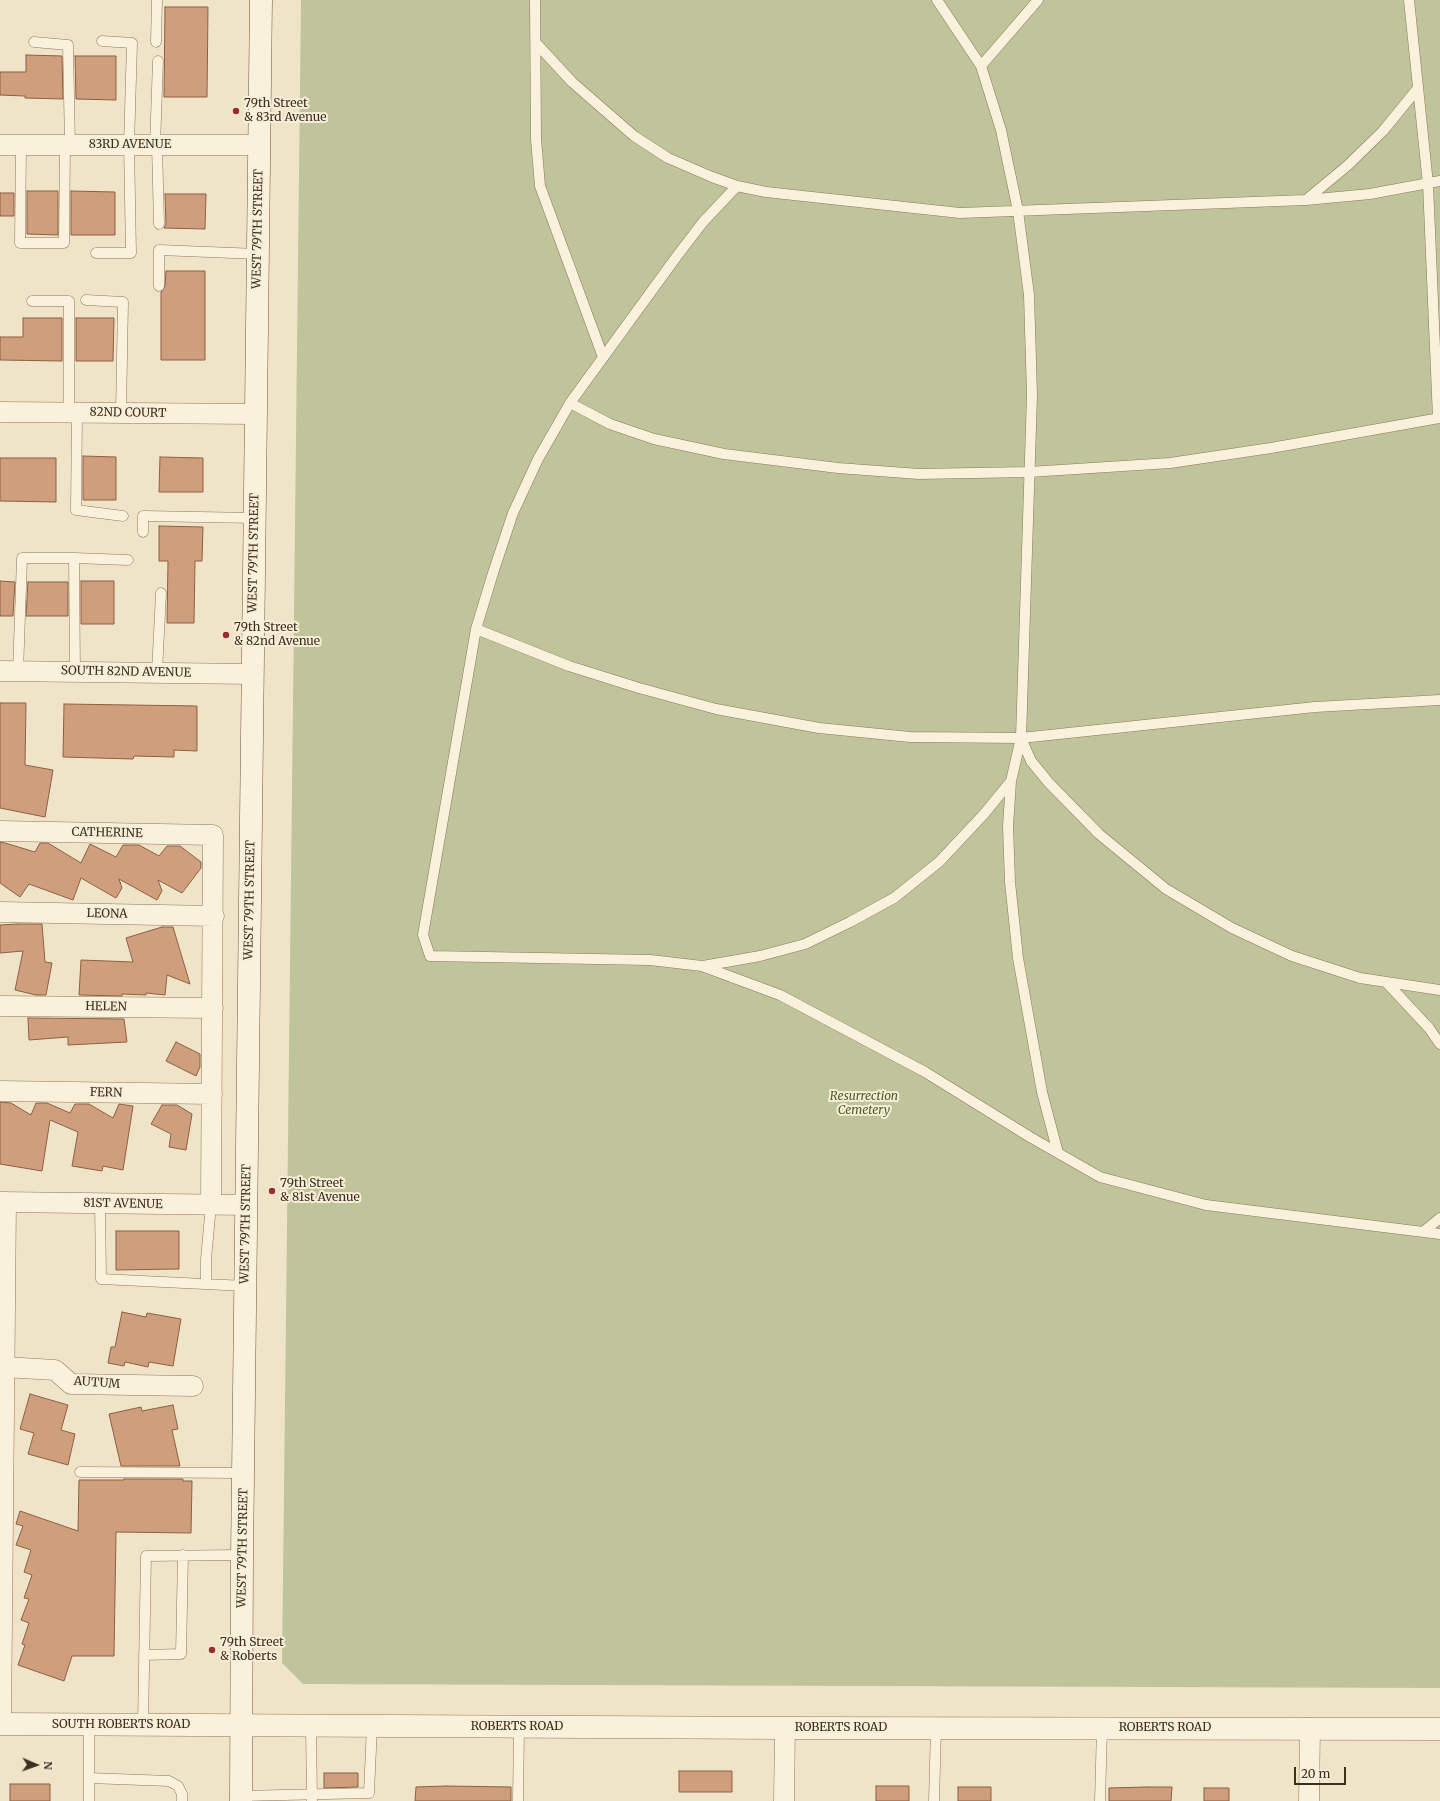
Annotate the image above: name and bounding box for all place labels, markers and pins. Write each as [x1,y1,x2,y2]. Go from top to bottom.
place label: 79th Street & 83rd Avenue [244,97,327,125]
marker: 79th Street & 83rd Avenue [231,106,241,116]
place label: 79th Street & 82nd Avenue [234,621,320,649]
marker: 79th Street & 82nd Avenue [221,630,231,640]
place label: 79th Street & 81st Avenue [280,1177,360,1205]
marker: 79th Street & 81st Avenue [267,1186,277,1196]
place label: 79th Street & Roberts [220,1636,284,1664]
marker: 79th Street & Roberts [207,1645,217,1655]

